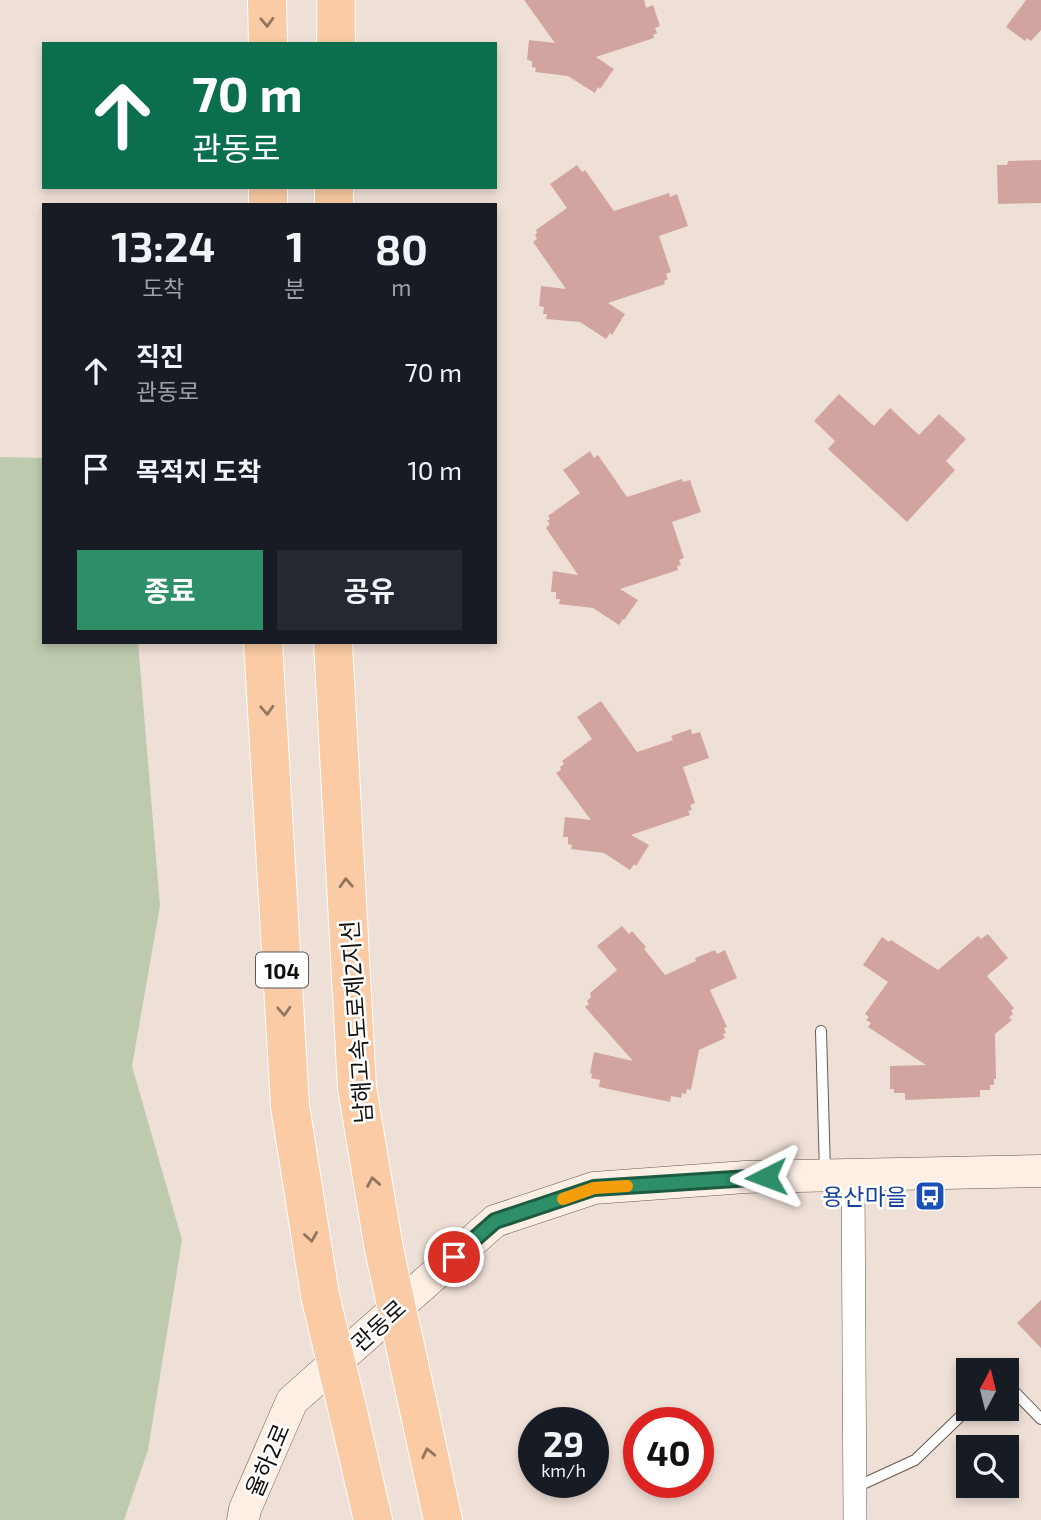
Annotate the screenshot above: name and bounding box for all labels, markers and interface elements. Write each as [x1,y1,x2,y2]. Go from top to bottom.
one-way arrow [260,17,275,28]
text: 70 m [192,63,303,122]
icon: ahead [77,70,168,161]
text: 관동로 [192,128,280,166]
text: 13:24 [111,220,215,270]
text: 1 [286,220,304,270]
text: 80 [375,223,428,273]
text: m [391,273,411,301]
text: 도착 [142,274,184,302]
text: 분 [285,274,306,302]
text: 직진 [136,340,184,371]
icon: ahead [77,352,115,390]
text: 70 m [404,356,462,387]
text: 관동로 [136,377,199,405]
icon: arrive [77,450,115,488]
text: 10 m [407,454,462,485]
text: 목적지 도착 [136,455,261,486]
button: 종료 [77,550,263,630]
button: 공유 [277,550,462,630]
one-way arrow [259,705,274,716]
one-way arrow [338,877,353,888]
street label: 남해고속도로제2지선 [335,920,377,1124]
road number: 104 [256,953,308,988]
one-way arrow [277,1006,292,1017]
position arrow [729,1140,803,1214]
one-way arrow [366,1176,381,1188]
bus stop icon: 용산마을 [913,1179,947,1213]
place label: 용산마을 [822,1182,907,1210]
pin [424,1227,484,1287]
one-way arrow [303,1231,318,1242]
icon: arrive [435,1238,473,1276]
street label: 관동로 [345,1293,411,1357]
north arrow [956,1358,1018,1421]
map controls [956,1358,1019,1498]
speed limit sign: 40 [623,1407,714,1498]
street label: 율하2로 [239,1419,295,1501]
text: 29 [543,1422,584,1464]
button: search [956,1435,1019,1498]
one-way arrow [422,1447,436,1459]
text: km/h [541,1459,586,1481]

